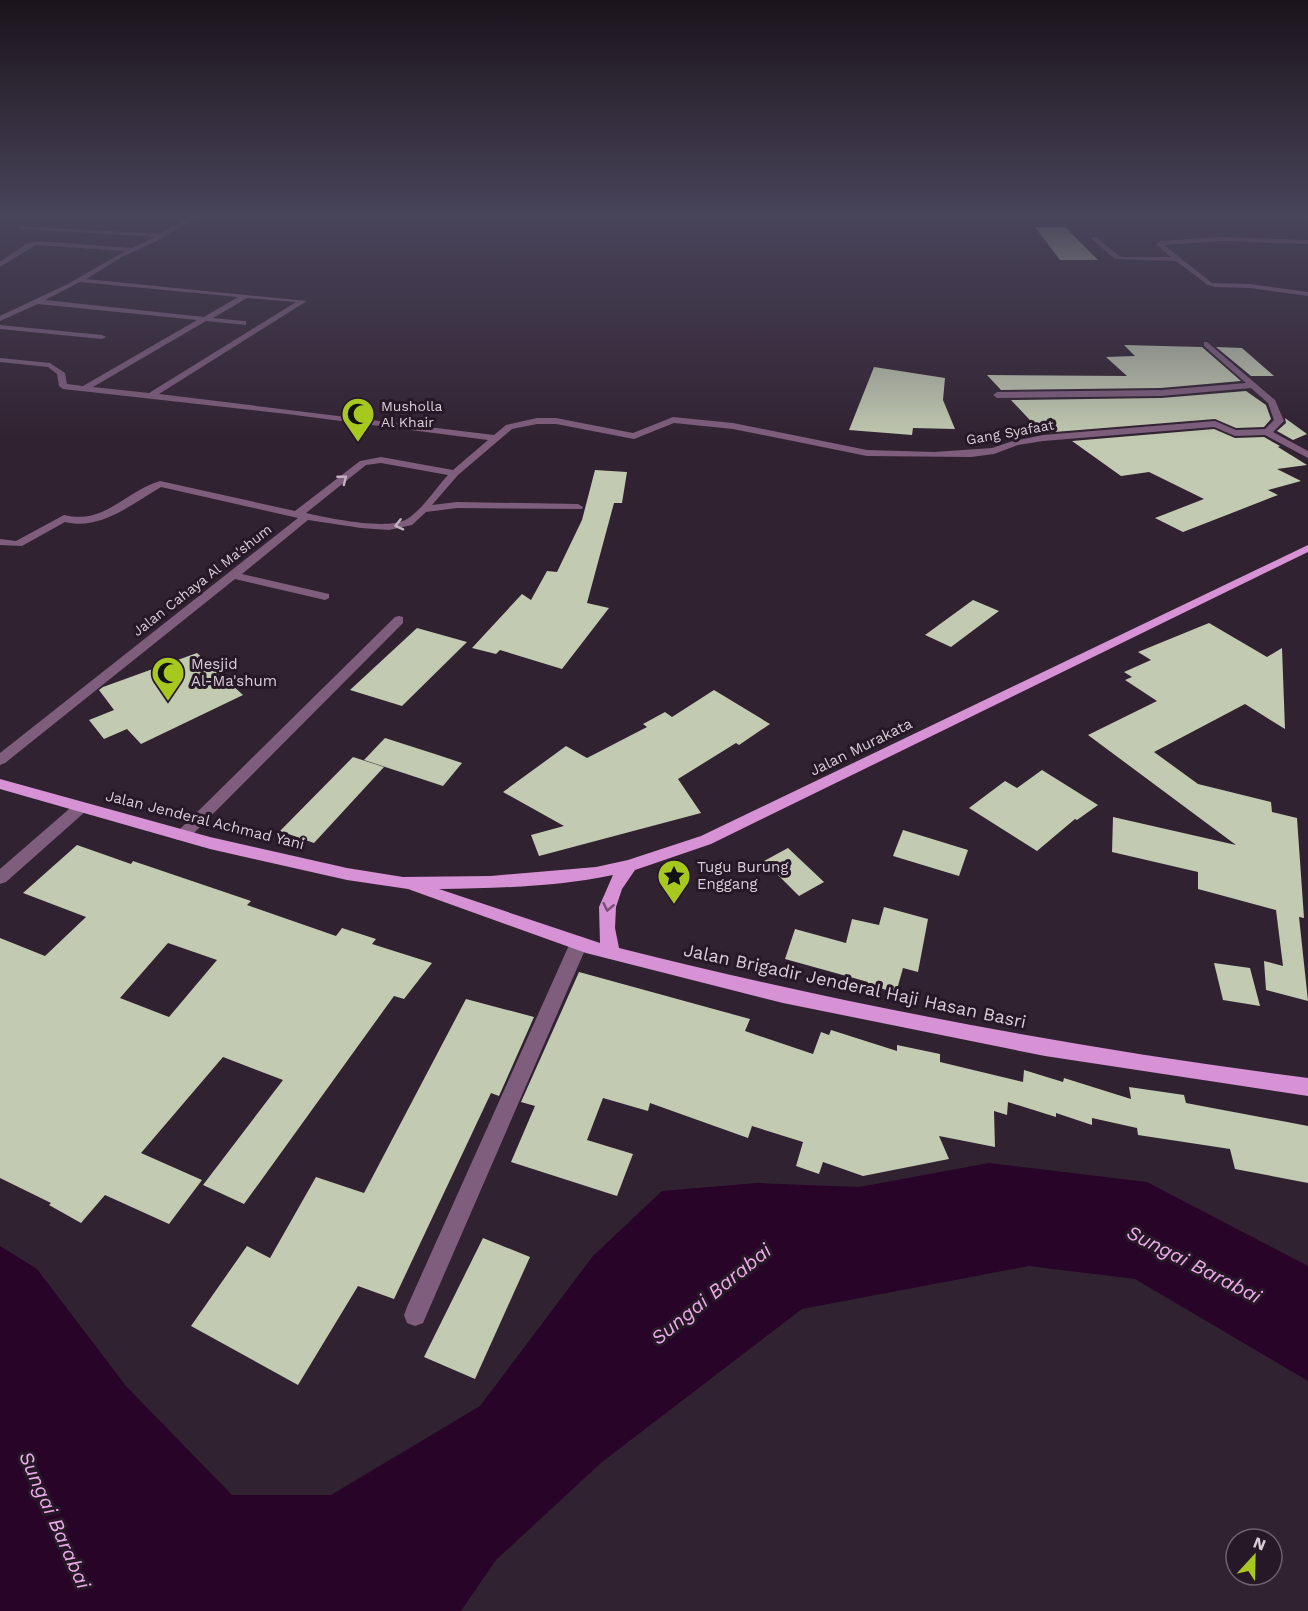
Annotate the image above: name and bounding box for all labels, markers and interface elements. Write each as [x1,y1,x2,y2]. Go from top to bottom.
mosque icon: Musholla Al Khair [340,396,376,443]
place label: Musholla Al Khair [381,398,442,430]
street label: Gang Syafaat [965,416,1055,448]
one-way arrow [336,475,347,486]
one-way arrow [394,518,405,530]
street label: Jalan Cahaya Al Ma'shum [129,521,275,639]
mosque icon: Mesjid Al-Ma'shum [150,655,186,702]
place label: Mesjid Al-Ma'shum [191,655,277,690]
street label: Jalan Murakata [807,714,916,780]
street label: Jalan Jenderal Achmad Yani [104,787,306,853]
place icon: Tugu Burung Enggang [656,858,692,905]
place label: Tugu Burung Enggang [697,858,788,893]
one-way arrow [602,902,615,912]
street label: Jalan Brigadir Jenderal Haji Hasan Basri [682,939,1028,1032]
water label: Sungai Barabai [1123,1220,1266,1309]
water label: Sungai Barabai [646,1238,777,1350]
water label: Sungai Barabai [14,1448,96,1593]
north arrow [1224,1527,1284,1587]
text: N [1250,1533,1268,1555]

